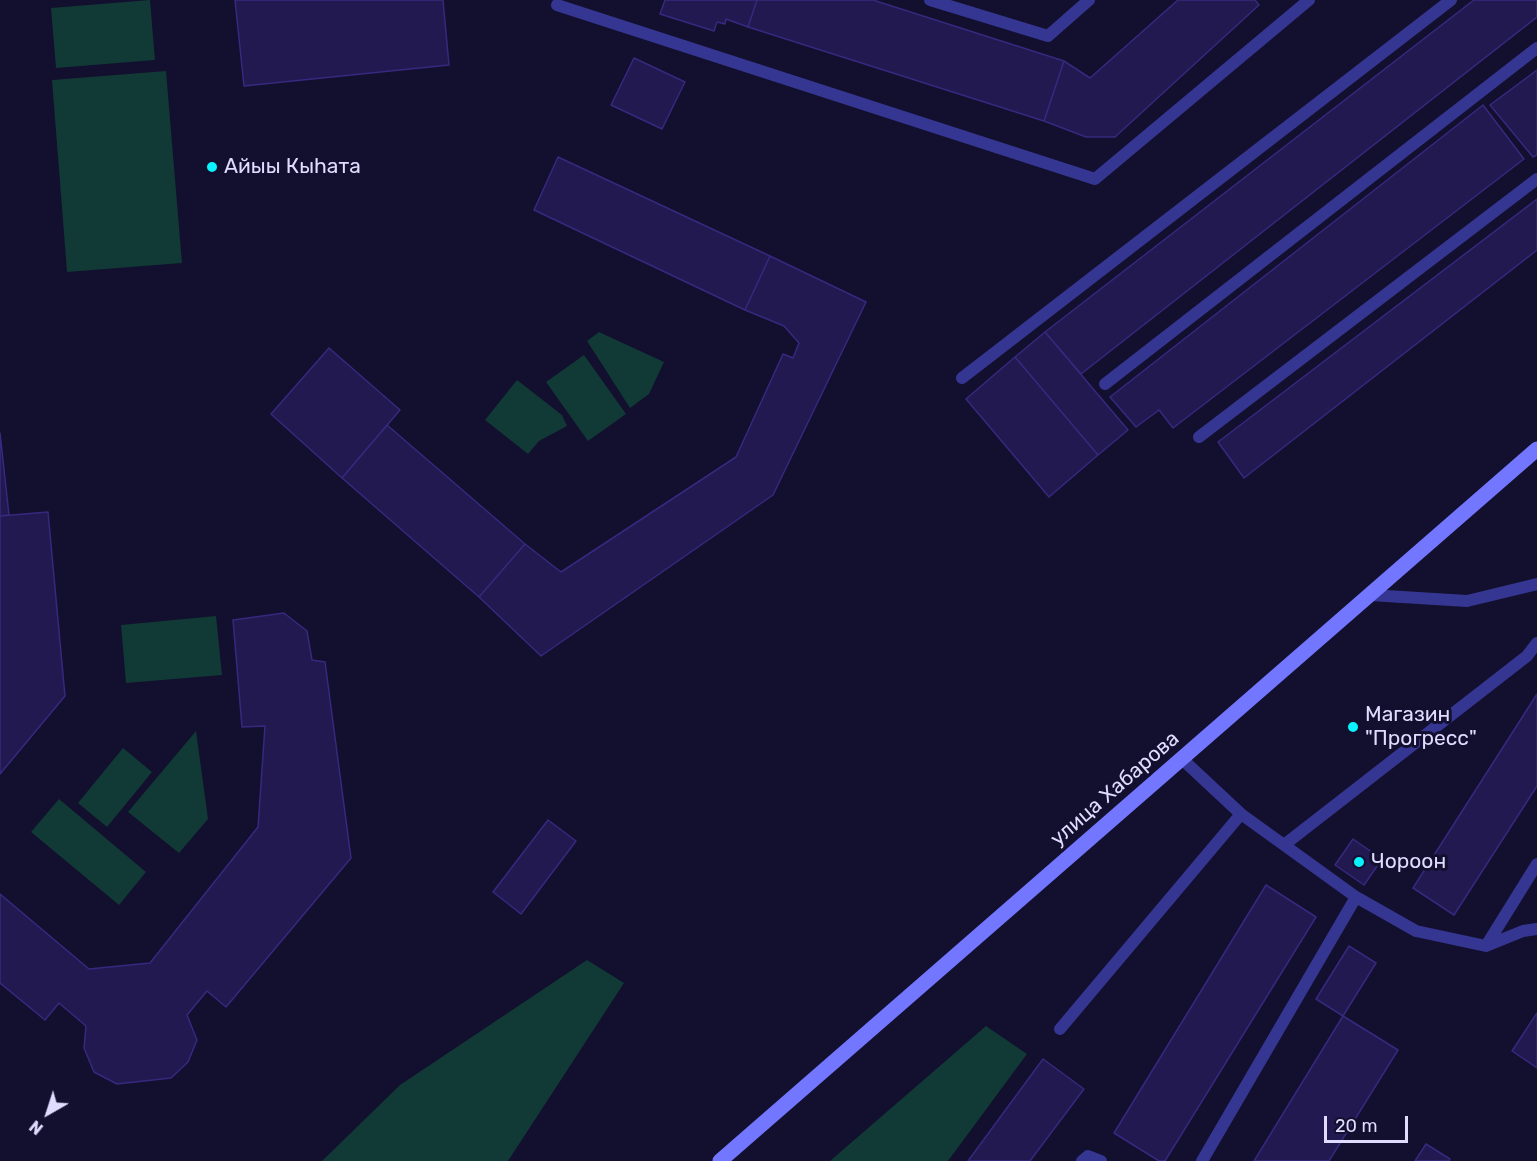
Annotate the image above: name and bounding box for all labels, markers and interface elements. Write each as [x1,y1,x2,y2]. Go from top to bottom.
place label: Айыы Кыhата [224,154,361,180]
marker: Айыы Кыhата [205,160,219,174]
place label: Магазин "Прогресс" [1365,702,1477,752]
marker: Магазин "Прогресс" [1346,720,1360,734]
street label: улица Хабарова [1046,726,1184,852]
place label: Чороон [1371,849,1446,875]
marker: Чороон [1352,855,1366,869]
north arrow [18,1083,78,1143]
scale bar [1327,1104,1411,1142]
text: 20 m [1335,1115,1377,1137]
text: N [26,1116,47,1138]

